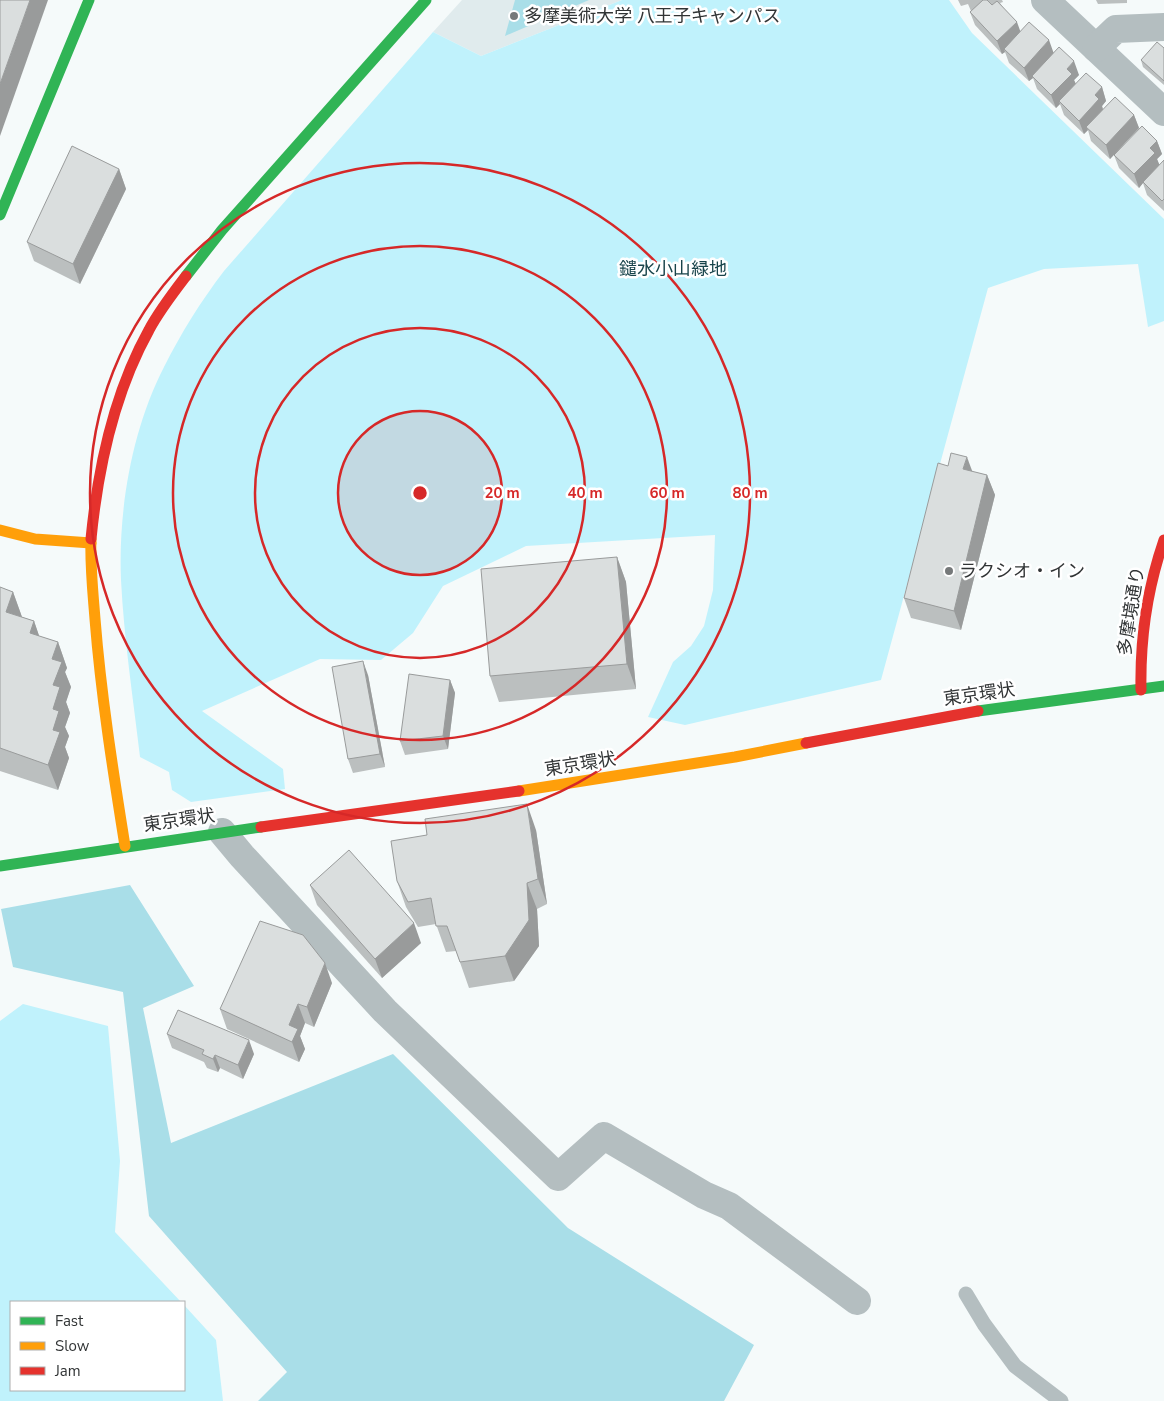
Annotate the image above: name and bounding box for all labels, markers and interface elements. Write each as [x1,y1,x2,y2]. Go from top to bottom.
place label: 多摩美術大学 八王子キャンパス [524,4,781,28]
marker: 多摩美術大学 八王子キャンパス [508,10,520,22]
park label: 鑓水小山緑地 [619,257,727,281]
text: 20 m [484,483,520,503]
text: 40 m [567,483,603,503]
text: 60 m [649,483,685,503]
text: 80 m [732,483,768,503]
centre of rings [411,484,429,502]
place label: ラクシオ・イン [959,559,1085,583]
marker: ラクシオ・イン [943,565,955,577]
street label: 多摩境通り [1112,565,1150,657]
street label: 東京環状 [942,677,1016,711]
street label: 東京環状 [543,747,617,781]
street label: 東京環状 [142,803,216,837]
legend [10,1301,185,1391]
text: Fast [55,1311,84,1331]
text: Slow [55,1336,90,1356]
text: Jam [54,1361,81,1381]

